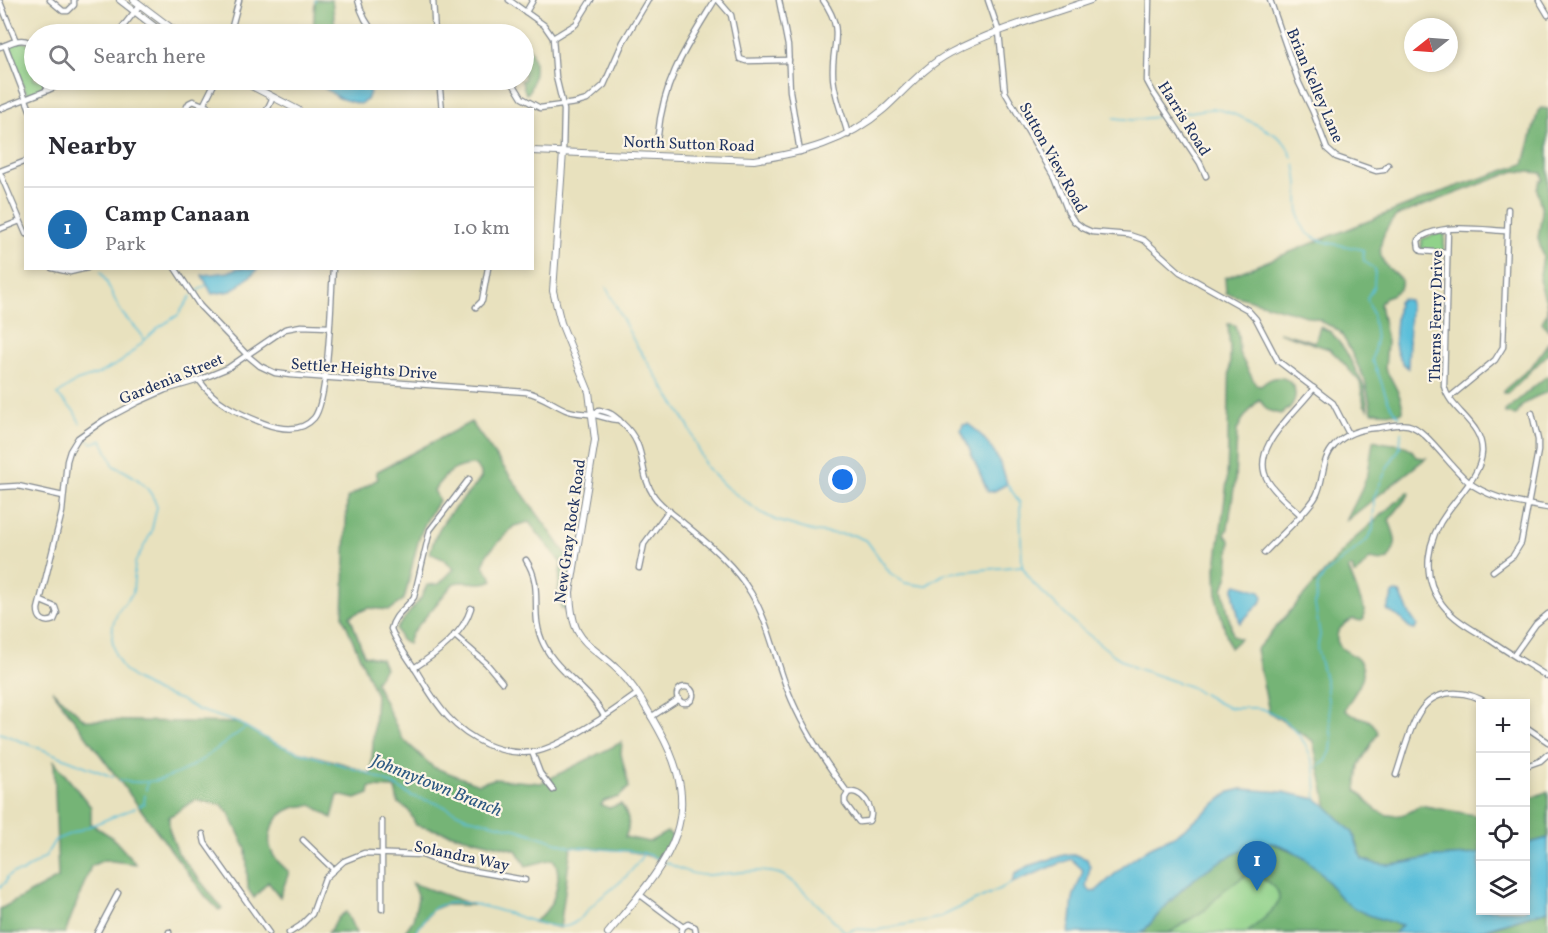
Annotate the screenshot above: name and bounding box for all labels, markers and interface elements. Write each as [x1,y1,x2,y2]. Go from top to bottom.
north arrow [1404,18,1458,72]
search box [24,24,534,90]
street label: Brian Kelley Lane [1280,25,1348,146]
icon: search [45,41,78,74]
text: Search here [93,42,206,73]
street label: Harris Road [1152,77,1215,161]
street label: Sutton View Road [1013,99,1092,217]
text: Nearby [48,129,137,165]
street label: North Sutton Road [623,132,755,158]
text: Camp Canaan [105,200,250,231]
text: 1 [63,215,72,243]
text: 1.0 km [453,215,510,243]
text: Park [105,231,146,259]
street label: Therns Ferry Drive [1425,250,1449,382]
street label: Gardenia Street [116,349,227,411]
street label: Settler Heights Drive [290,354,438,386]
street label: New Gray Rock Road [550,458,592,605]
your location [828,465,857,494]
map controls [1476,699,1530,915]
button: + [1476,699,1530,753]
water label: Johnnytown Branch [366,748,505,824]
button: − [1476,753,1530,807]
button: locate [1476,807,1530,861]
street label: Solandra Way [412,836,512,878]
pin: 1 [1238,842,1276,891]
button: layers [1476,861,1530,915]

